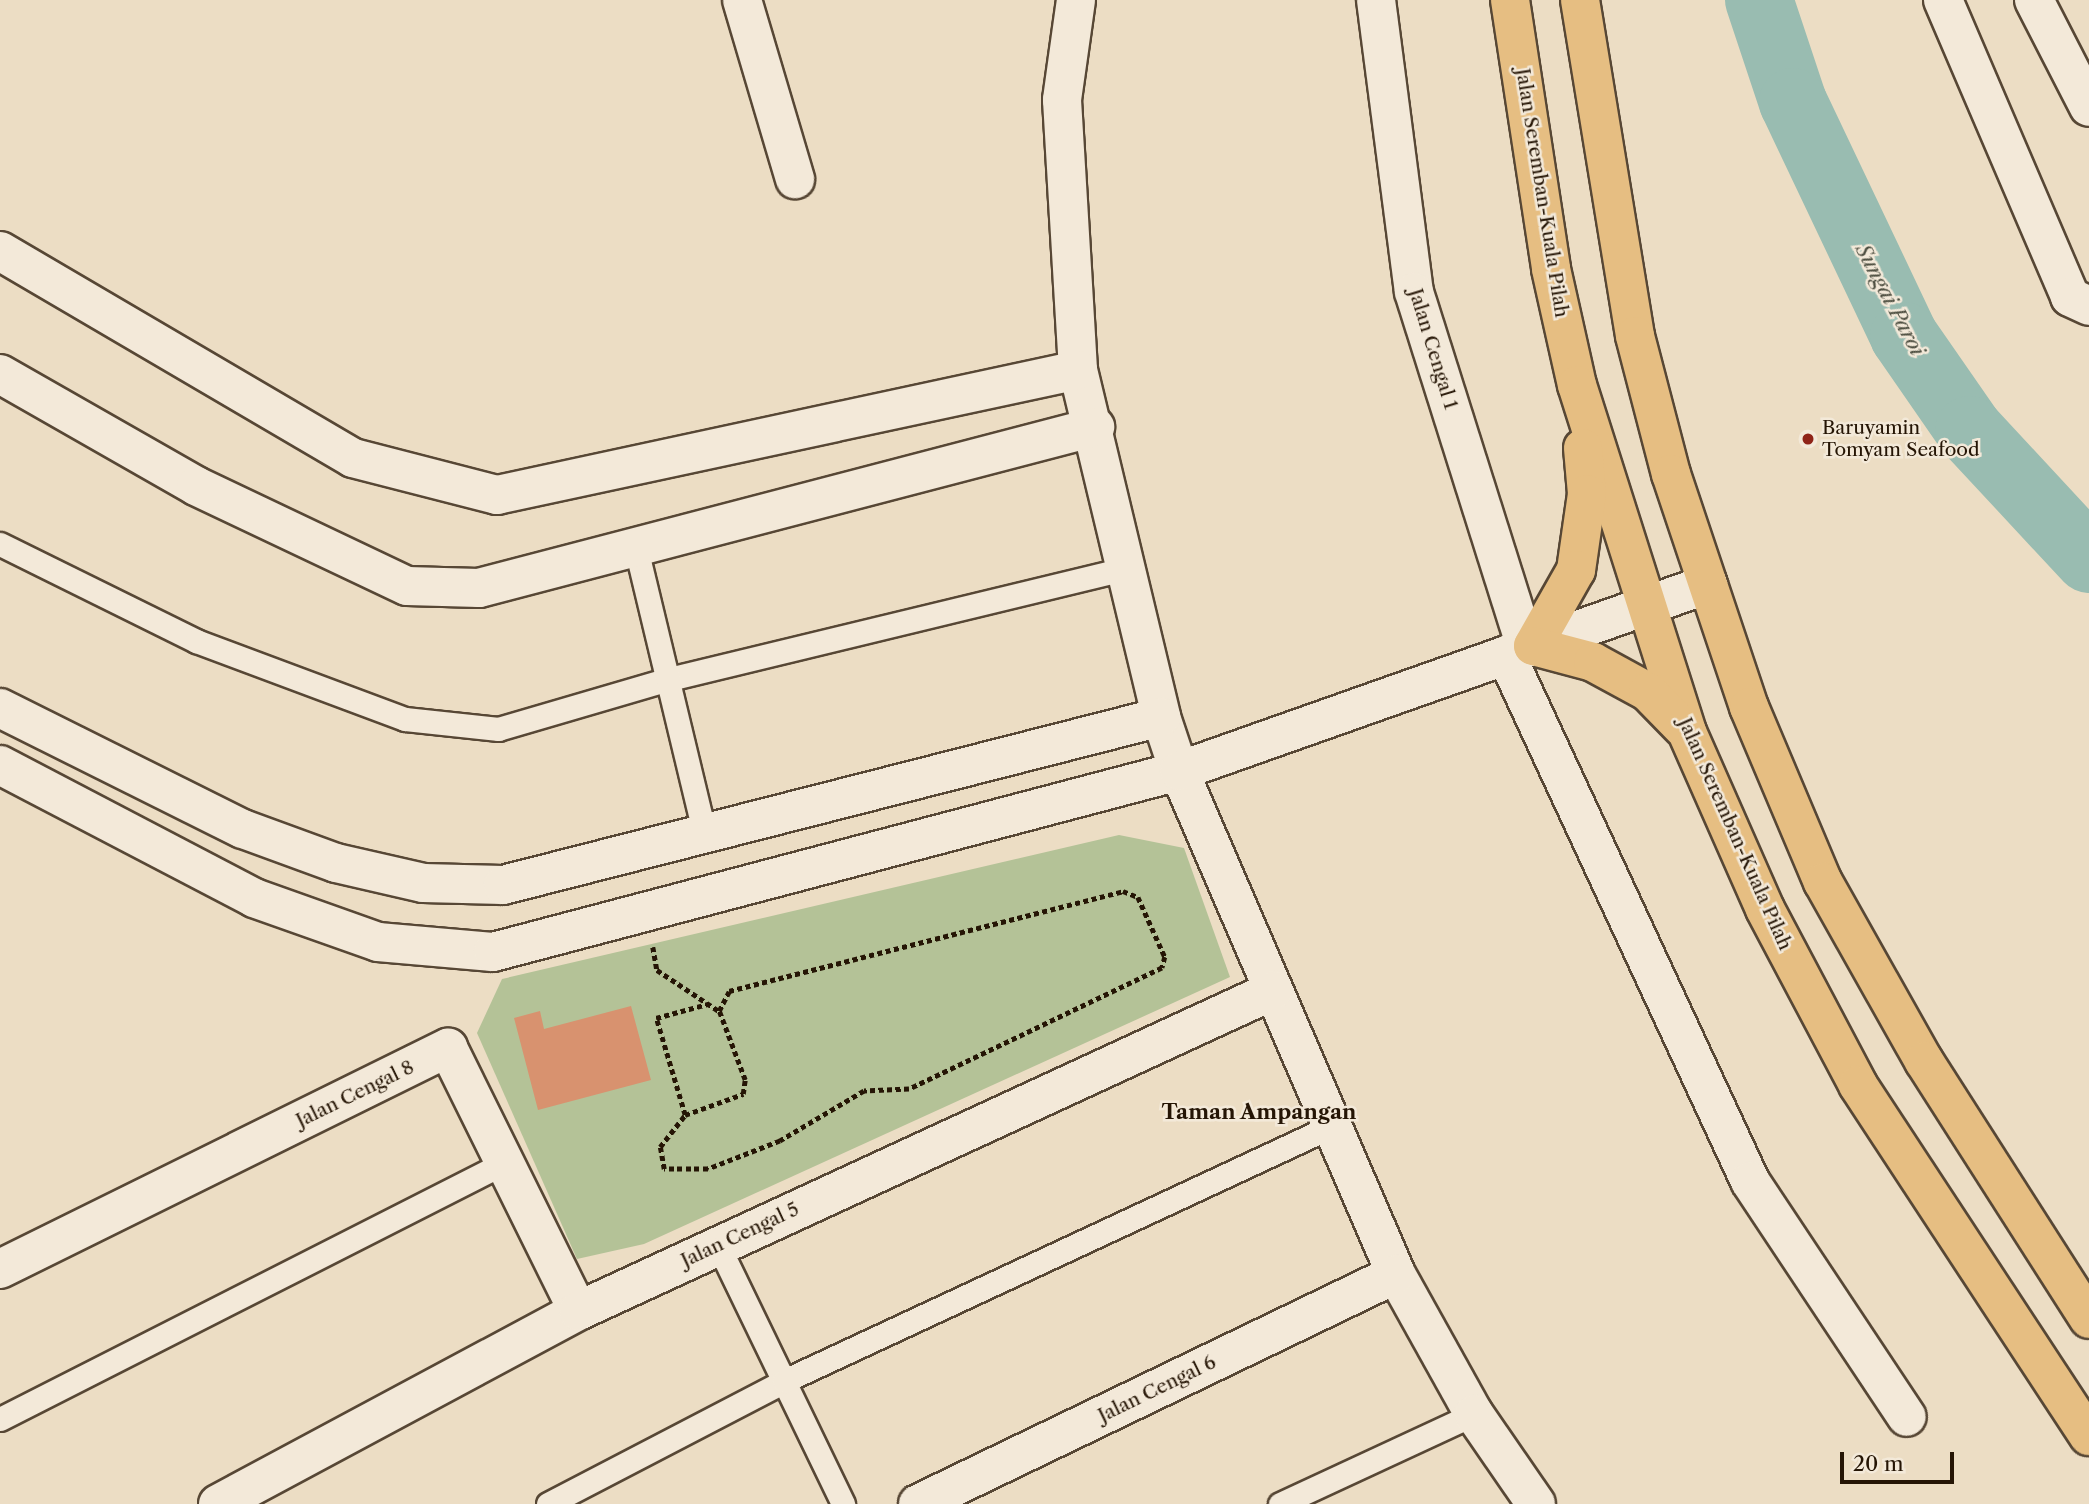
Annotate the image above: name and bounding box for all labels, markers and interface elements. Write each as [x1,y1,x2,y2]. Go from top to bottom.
street label: Jalan Seremban-Kuala Pilah [1511,67,1573,319]
water label: Sungai Paroi [1850,240,1930,360]
street label: Jalan Cengal 1 [1404,286,1462,412]
place label: Baruyamin Tomyam Seafood [1822,417,1980,461]
marker: Baruyamin Tomyam Seafood [1800,431,1816,447]
street label: Jalan Seremban-Kuala Pilah [1673,714,1797,954]
street label: Jalan Cengal 8 [292,1056,418,1132]
district label: Taman Ampangan [1161,1099,1357,1125]
street label: Jalan Cengal 5 [677,1198,803,1272]
street label: Jalan Cengal 6 [1094,1351,1220,1427]
scale bar [1844,1438,1958,1482]
text: 20 m [1853,1451,1904,1476]

